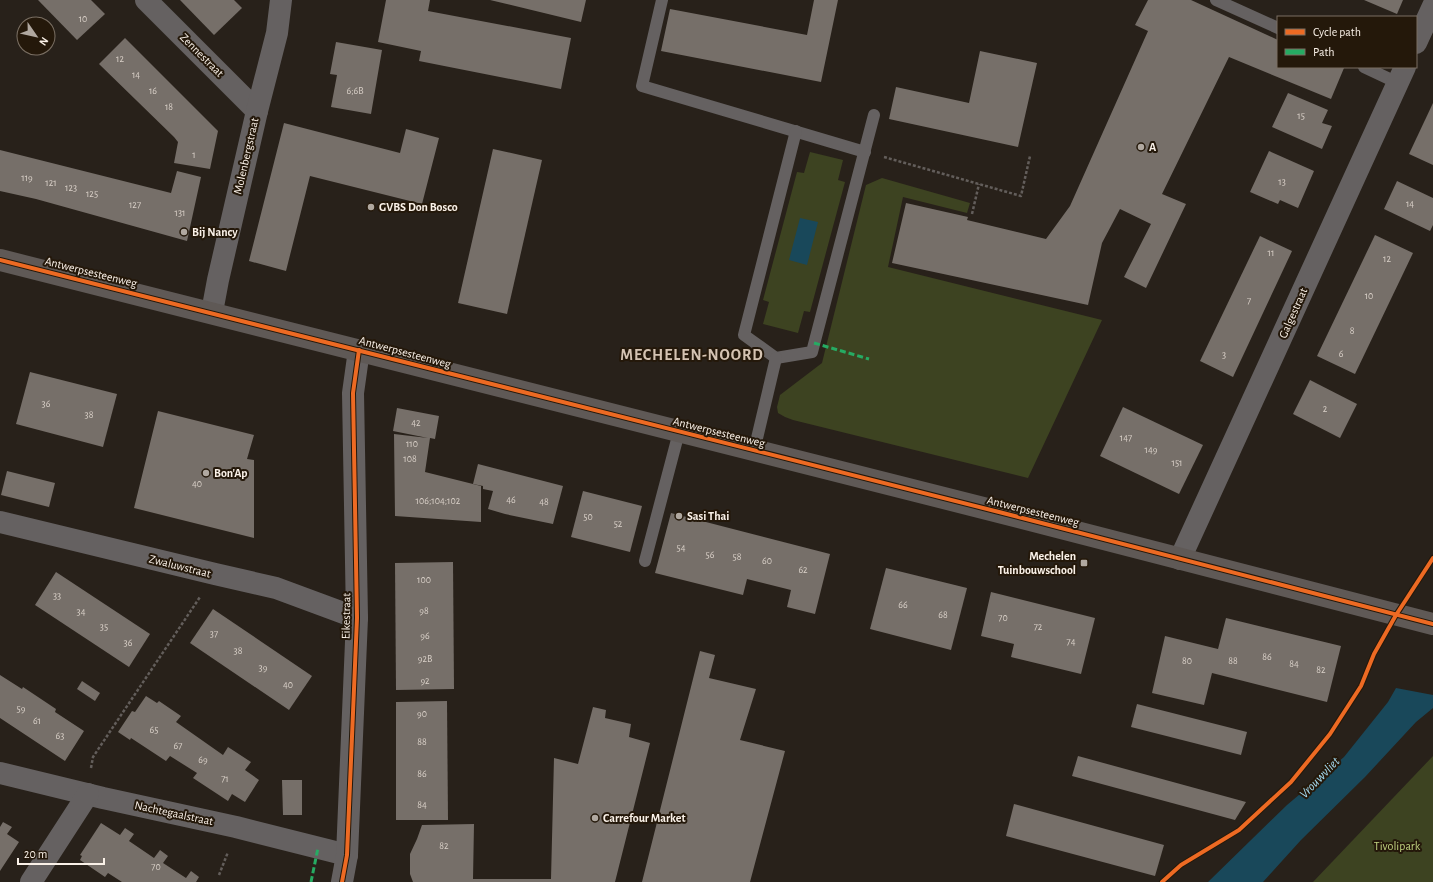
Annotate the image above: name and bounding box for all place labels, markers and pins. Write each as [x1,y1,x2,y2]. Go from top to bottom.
place label: A [1149,141,1157,153]
marker: A [1136,142,1146,152]
place label: GVBS Don Bosco [379,201,458,213]
marker: GVBS Don Bosco [366,202,376,212]
place label: Bij Nancy [192,226,238,239]
marker: Bij Nancy [179,227,189,237]
place label: Bon'Ap [214,467,248,479]
marker: Bon'Ap [201,468,211,478]
place label: Sasi Thai [687,510,730,522]
marker: Sasi Thai [674,511,684,521]
place label: Mechelen Tuinbouwschool [998,550,1076,576]
marker: Mechelen Tuinbouwschool [1079,558,1089,568]
place label: Carrefour Market [603,812,686,824]
marker: Carrefour Market [590,813,600,823]

